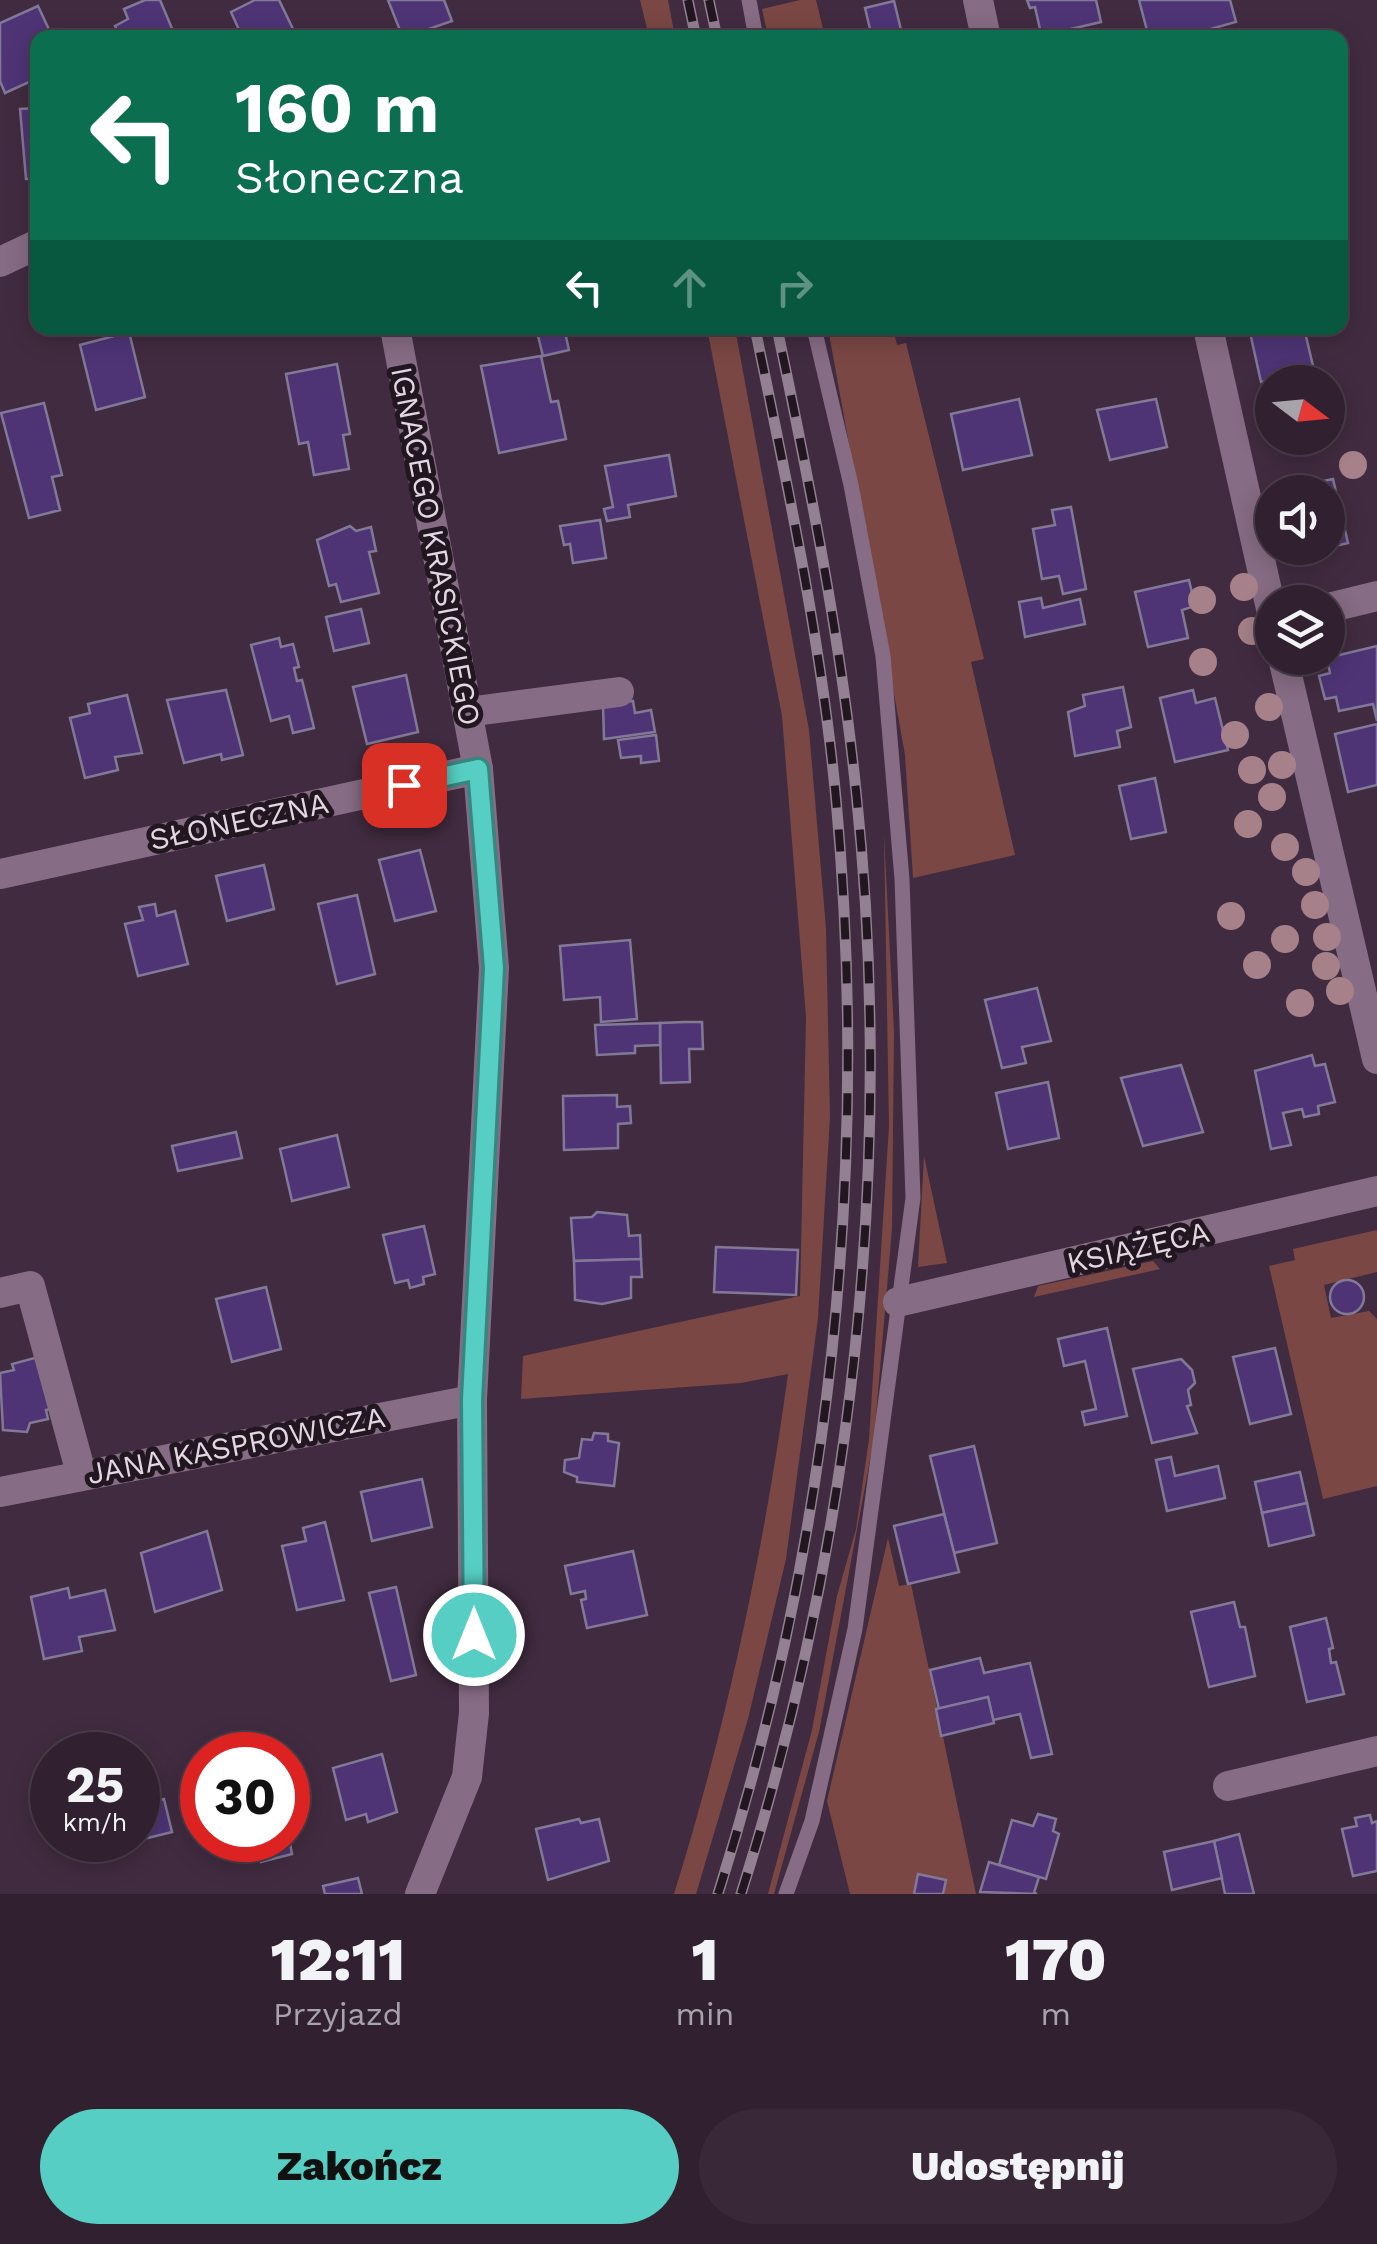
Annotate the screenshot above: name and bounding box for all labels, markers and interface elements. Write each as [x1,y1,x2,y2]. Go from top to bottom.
text: 160 m [235,67,439,149]
icon: left [70,70,200,200]
text: Słoneczna [235,151,464,204]
icon: left [557,260,612,315]
icon: ahead [662,260,717,315]
icon: right [767,260,822,315]
street label: IGNACEGO KRASICKIEGO [384,364,488,728]
north arrow [1255,365,1345,455]
map controls [1255,365,1345,675]
button: sound [1255,475,1345,565]
button: layers [1255,585,1345,675]
pin [362,743,447,828]
icon: arrive [377,758,432,813]
street label: SŁONECZNA [146,785,332,857]
street label: KSIĄŻĘCA [1063,1214,1213,1280]
street label: JANA KASPROWICZA [84,1399,388,1491]
position arrow [422,1583,526,1687]
speed limit sign: 30 [180,1732,310,1862]
text: 25 [66,1755,124,1814]
text: km/h [63,1808,127,1837]
text: 12:11 [270,1924,405,1995]
text: 1 [692,1924,718,1995]
text: 170 [1005,1924,1107,1995]
text: Przyjazd [273,1995,403,2033]
text: min [676,1995,734,2033]
text: m [1040,1995,1071,2033]
button: Zakończ [40,2109,679,2224]
button: Udostępnij [699,2109,1337,2224]

